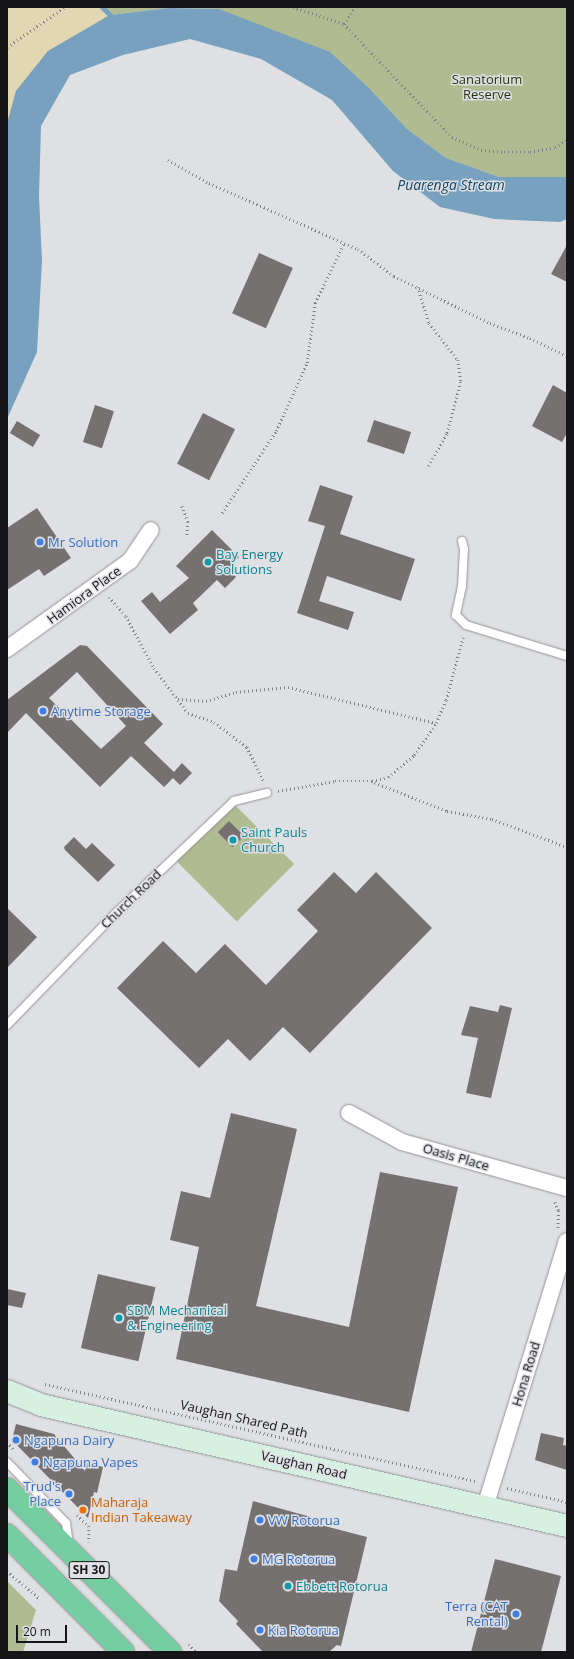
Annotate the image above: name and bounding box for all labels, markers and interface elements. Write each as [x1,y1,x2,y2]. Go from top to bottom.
park label: Sanatorium Reserve [452,72,522,103]
water label: Puarenga Stream [397,177,505,193]
place label: Mr Solution [48,534,118,550]
marker: Mr Solution [35,537,45,547]
place label: Bay Energy Solutions [216,547,283,578]
marker: Bay Energy Solutions [203,557,213,567]
street label: Hamiora Place [44,563,124,627]
place label: Anytime Storage [51,703,151,719]
marker: Anytime Storage [38,706,48,716]
place label: Saint Pauls Church [241,825,307,856]
marker: Saint Pauls Church [228,835,238,845]
street label: Church Road [98,866,164,932]
street label: Oasis Place [421,1140,491,1174]
place label: SDM Mechanical & Engineering [127,1303,227,1334]
marker: SDM Mechanical & Engineering [114,1313,124,1323]
street label: Hona Road [509,1340,543,1408]
street label: Vaughan Shared Path [179,1397,309,1441]
place label: Ngapuna Dairy [24,1432,114,1448]
marker: Ngapuna Dairy [11,1435,21,1445]
street label: Vaughan Road [260,1448,348,1482]
place label: Ngapuna Vapes [43,1454,138,1470]
marker: Ngapuna Vapes [30,1457,40,1467]
place label: Trud's Place [24,1479,61,1510]
marker: Trud's Place [64,1489,74,1499]
place label: Maharaja Indian Takeaway [91,1495,192,1526]
marker: Maharaja Indian Takeaway [78,1505,88,1515]
place label: VW Rotorua [268,1512,340,1528]
marker: VW Rotorua [255,1515,265,1525]
place label: MG Rotorua [262,1551,335,1567]
marker: MG Rotorua [249,1554,259,1564]
road number: SH 30 [68,1560,110,1580]
place label: Ebbett Rotorua [296,1578,388,1594]
marker: Ebbett Rotorua [283,1581,293,1591]
place label: Terra (CAT Rental) [445,1599,508,1630]
marker: Terra (CAT Rental) [511,1609,521,1619]
scale bar [18,1617,69,1643]
place label: Kia Rotorua [268,1622,339,1638]
text: 20 m [23,1623,51,1640]
marker: Kia Rotorua [255,1625,265,1635]

